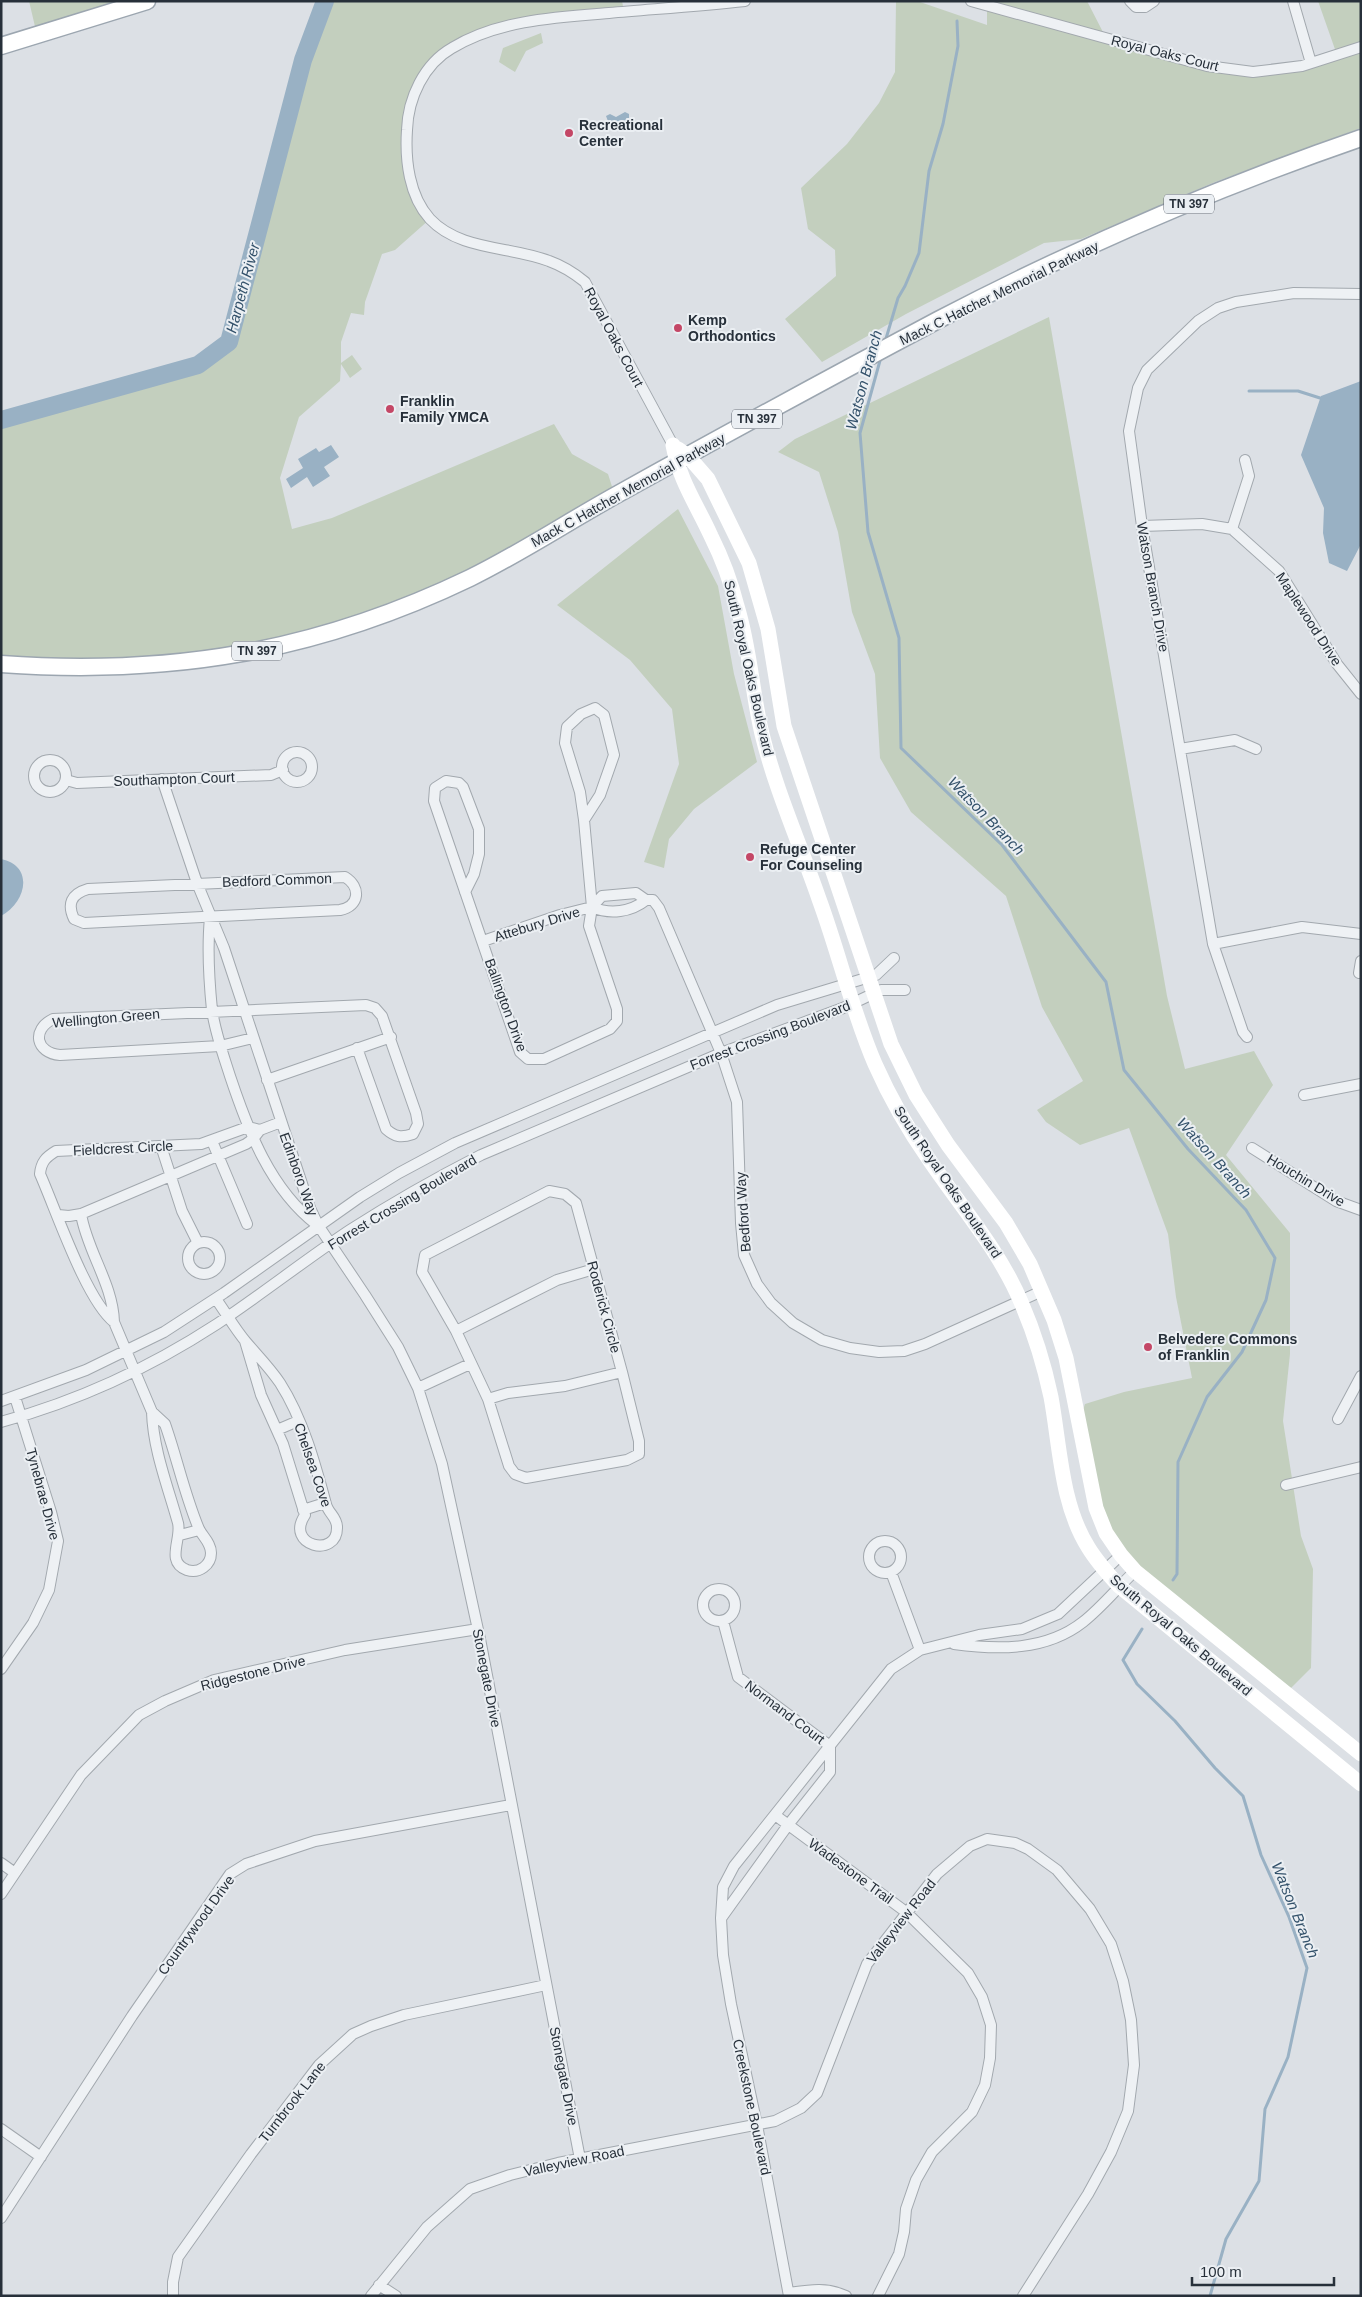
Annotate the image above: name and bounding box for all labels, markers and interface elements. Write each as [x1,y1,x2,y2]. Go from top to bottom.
street label: Royal Oaks Court [1109,32,1221,74]
place label: Recreational Center [579,117,663,149]
marker: Recreational Center [563,127,575,139]
road number: TN 397 [1164,194,1214,213]
street label: Mack C Hatcher Memorial Parkway [897,238,1101,348]
water label: Harpeth River [222,240,263,335]
street label: Royal Oaks Court [581,284,647,390]
place label: Kemp Orthodontics [688,312,776,344]
marker: Kemp Orthodontics [672,322,684,334]
water label: Watson Branch [842,328,885,431]
place label: Franklin Family YMCA [400,393,489,425]
marker: Franklin Family YMCA [384,403,396,415]
road number: TN 397 [732,409,782,428]
street label: Mack C Hatcher Memorial Parkway [528,430,728,550]
street label: Watson Branch Drive [1134,521,1172,653]
street label: Maplewood Drive [1273,569,1345,669]
street label: South Royal Oaks Boulevard [721,579,777,757]
road number: TN 397 [232,641,282,660]
street label: Southampton Court [113,769,235,789]
water label: Watson Branch [945,773,1028,858]
place label: Refuge Center For Counseling [760,841,863,873]
marker: Refuge Center For Counseling [744,851,756,863]
street label: Bedford Common [222,870,332,890]
street label: Attebury Drive [492,903,582,945]
street label: Ballington Drive [482,956,530,1054]
street label: Forrest Crossing Boulevard [688,997,852,1073]
street label: Wellington Green [52,1005,160,1031]
street label: South Royal Oaks Boulevard [891,1103,1005,1261]
water label: Watson Branch [1174,1114,1255,1201]
street label: Edinboro Way [277,1130,321,1218]
street label: Fieldcrest Circle [72,1137,174,1159]
street label: Houchin Drive [1264,1150,1348,1210]
street label: Forrest Crossing Boulevard [325,1151,479,1253]
street label: Bedford Way [732,1171,754,1253]
street label: Roderick Circle [584,1259,624,1355]
place label: Belvedere Commons of Franklin [1158,1331,1297,1363]
marker: Belvedere Commons of Franklin [1142,1341,1154,1353]
street label: Chelsea Cove [291,1421,335,1509]
street label: Tynebrae Drive [23,1446,63,1542]
street label: South Royal Oaks Boulevard [1107,1571,1255,1699]
street label: Stonegate Drive [470,1627,504,1729]
street label: Ridgestone Drive [199,1652,307,1694]
street label: Normand Court [742,1677,828,1747]
street label: Wadestone Trail [806,1835,896,1907]
water label: Watson Branch [1268,1859,1323,1960]
street label: Countrywood Drive [155,1872,238,1978]
street label: Valleyview Road [863,1876,939,1966]
street label: Stonegate Drive [547,2025,581,2127]
street label: Creekstone Boulevard [730,2038,774,2176]
street label: Turnbrook Lane [255,2058,329,2146]
street label: Valleyview Road [522,2143,626,2179]
scale bar [1192,2254,1334,2286]
text: 100 m [1200,2263,1242,2280]

